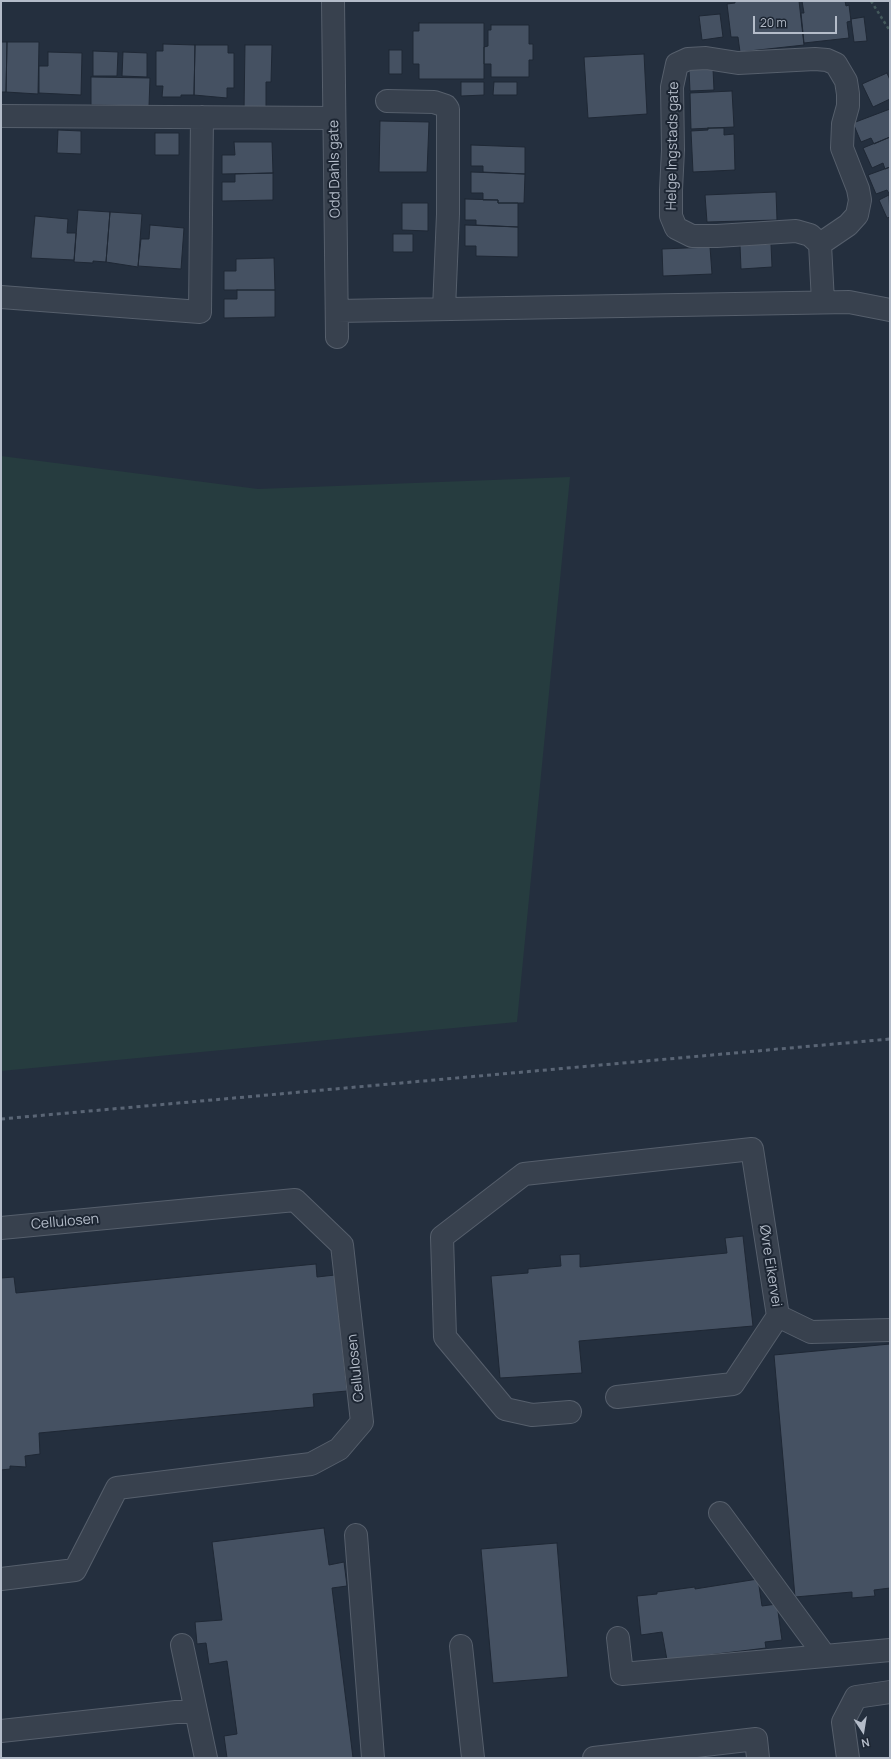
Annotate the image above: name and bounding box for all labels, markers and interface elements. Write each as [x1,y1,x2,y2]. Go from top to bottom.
scale bar [755,8,839,34]
text: 20 m [760,14,787,31]
street label: Helge Ingstads gate [663,81,683,211]
street label: Odd Dahls gate [326,120,344,218]
street label: Cellulosen [30,1211,100,1233]
street label: Øvre Eikervei [755,1224,785,1308]
street label: Cellulosen [344,1333,368,1403]
north arrow [843,1711,883,1751]
text: N [860,1735,871,1751]

